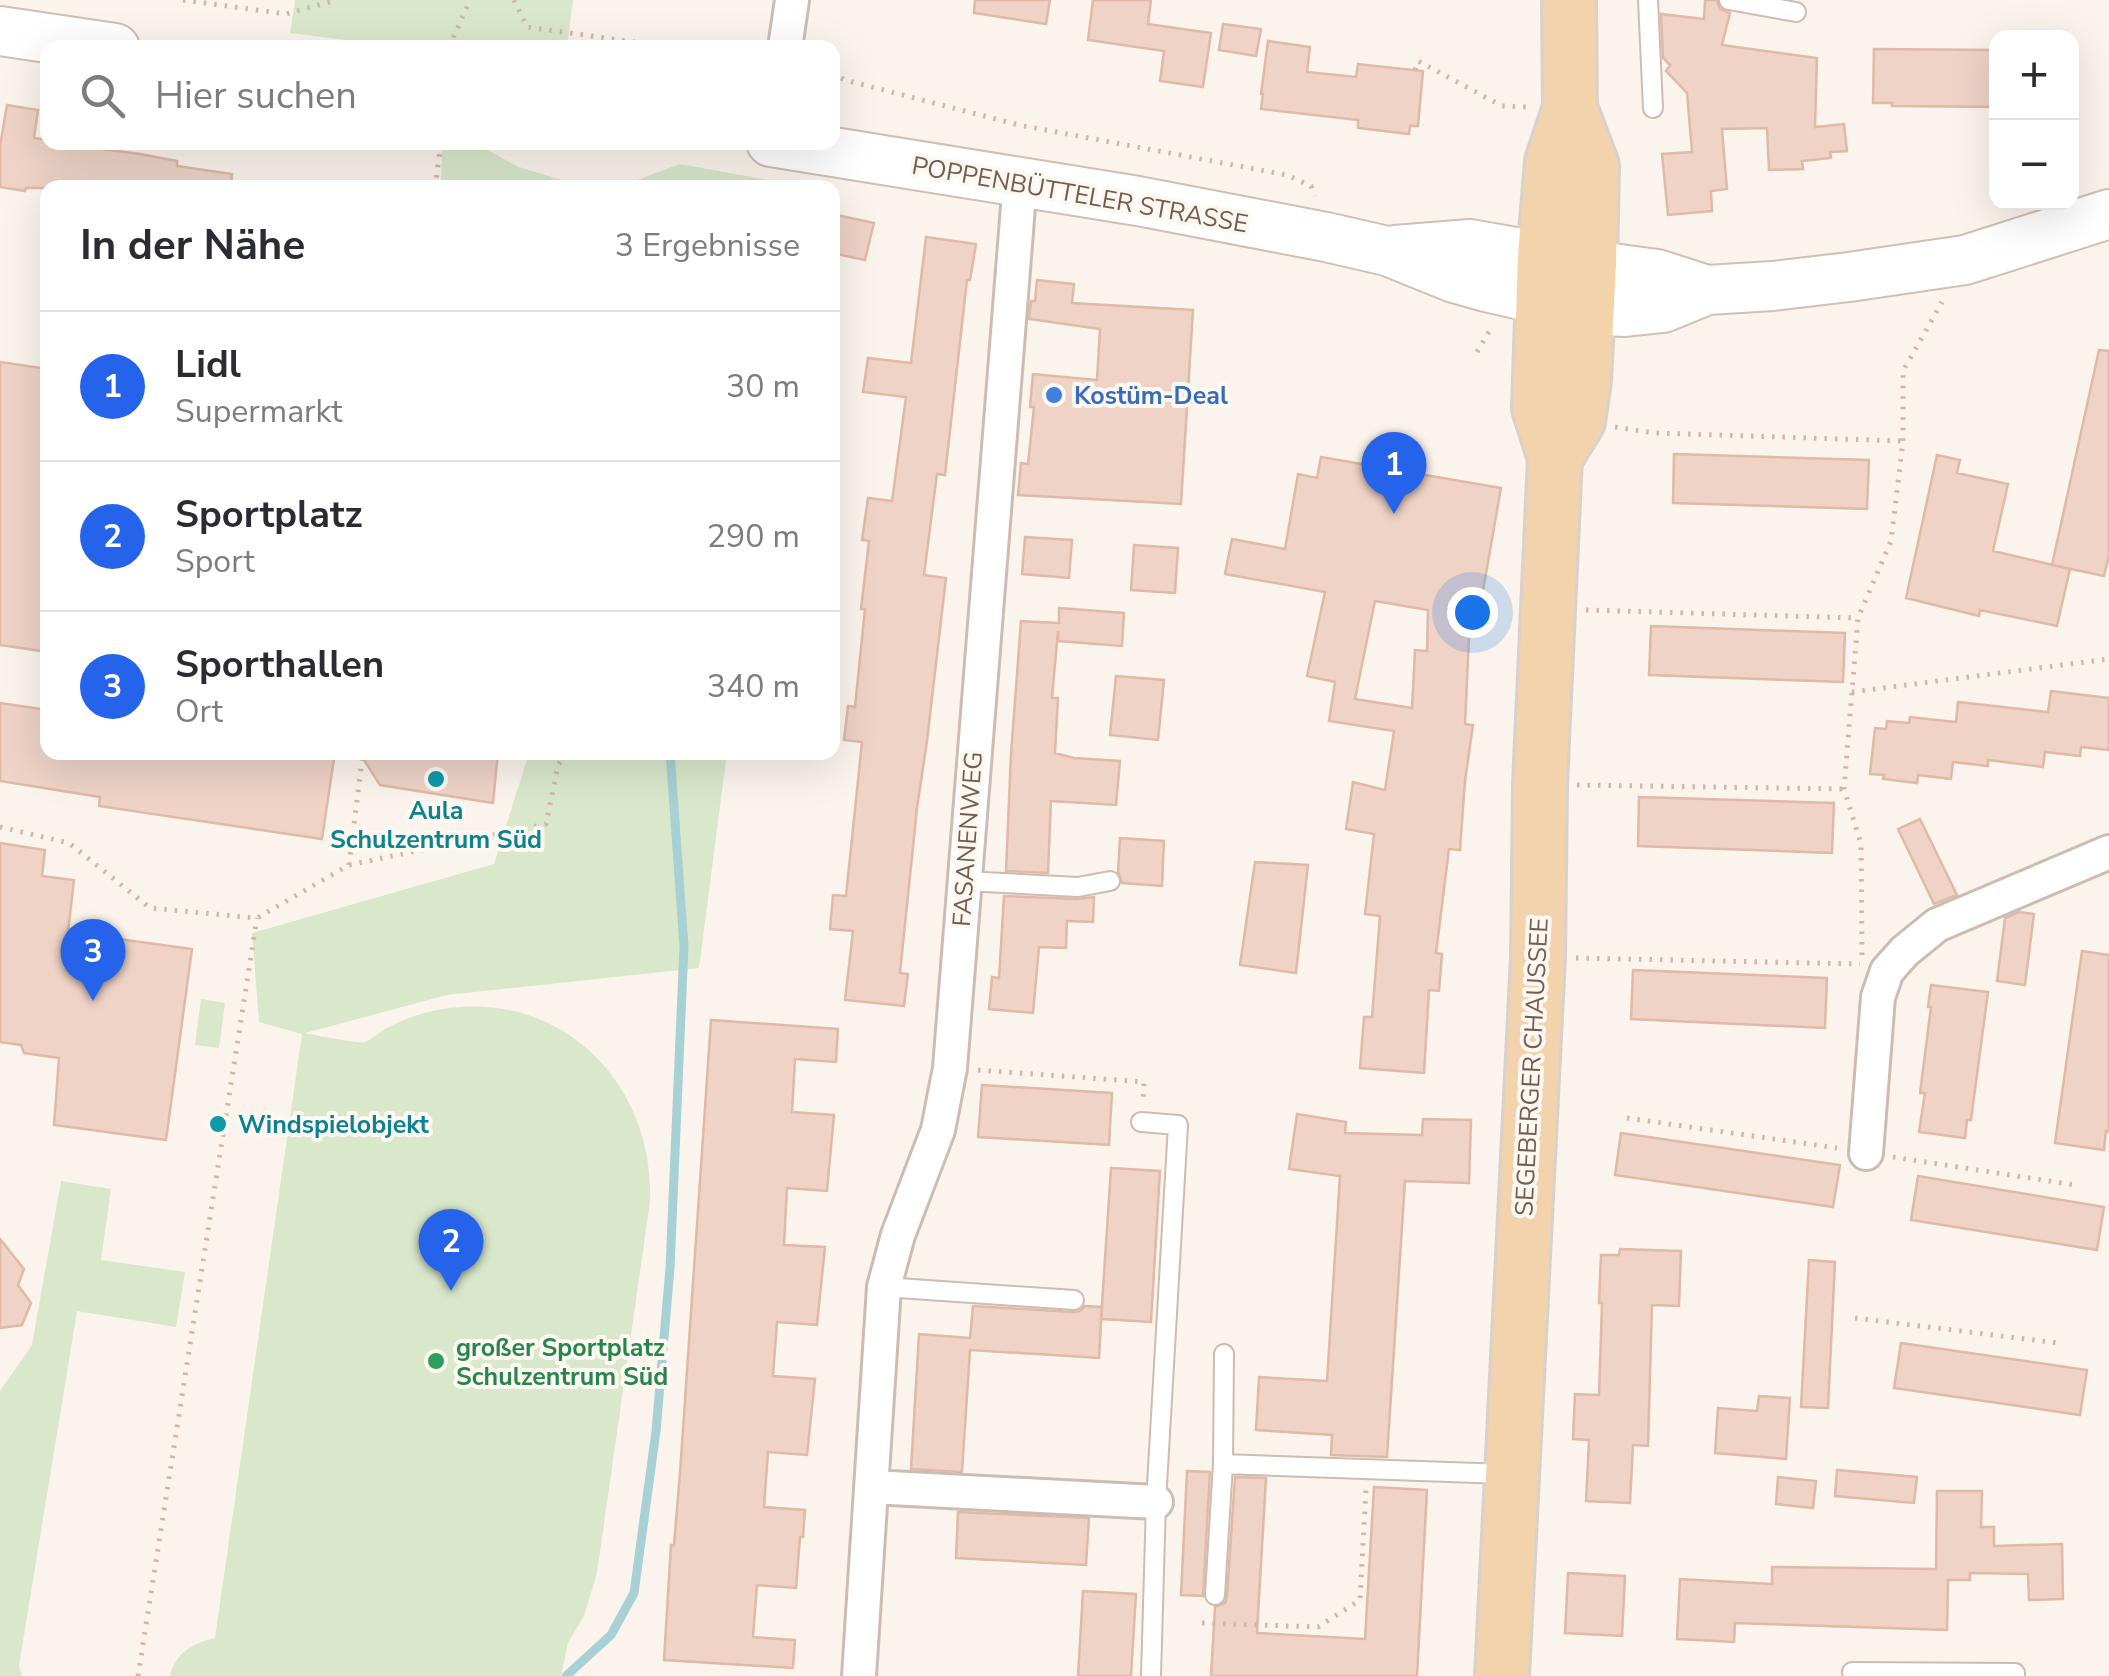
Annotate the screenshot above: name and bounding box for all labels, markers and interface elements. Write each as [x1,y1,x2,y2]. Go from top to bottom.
map controls [1989,30,2079,210]
button: + [1989,30,2079,120]
search box [40,40,840,150]
icon: search [75,68,130,123]
text: Hier suchen [155,70,357,121]
button: − [1989,120,2079,210]
street label: POPPENBÜTTELER STRASSE [909,149,1251,241]
text: In der Nähe [80,217,305,274]
text: 3 Ergebnisse [615,224,800,267]
text: Lidl [175,339,241,390]
text: 1 [103,365,122,408]
text: 30 m [726,365,800,408]
place label: Kostüm-Deal [1074,379,1228,413]
marker: Kostüm-Deal [1043,384,1065,406]
text: Supermarkt [175,390,342,433]
pin: 1 [1362,432,1426,514]
text: Sportplatz [175,489,363,540]
text: 2 [103,515,122,558]
text: 290 m [707,515,800,558]
text: Sport [175,540,255,583]
your location [1447,587,1498,638]
text: Sporthallen [175,639,384,690]
text: 3 [103,665,122,708]
text: 340 m [707,665,800,708]
text: Ort [175,690,223,733]
street label: FASANENWEG [945,750,991,928]
marker: Aula Schulzentrum Süd [425,768,447,790]
place label: Aula Schulzentrum Süd [330,794,542,857]
street label: SEGEBERGER CHAUSSEE [1507,917,1557,1217]
pin: 3 [61,918,126,1001]
place label: Windspielobjekt [238,1108,429,1142]
marker: Windspielobjekt [207,1113,229,1135]
pin: 2 [418,1208,484,1291]
place label: großer Sportplatz Schulzentrum Süd [456,1331,668,1394]
marker: großer Sportplatz Schulzentrum Süd [425,1350,447,1372]

